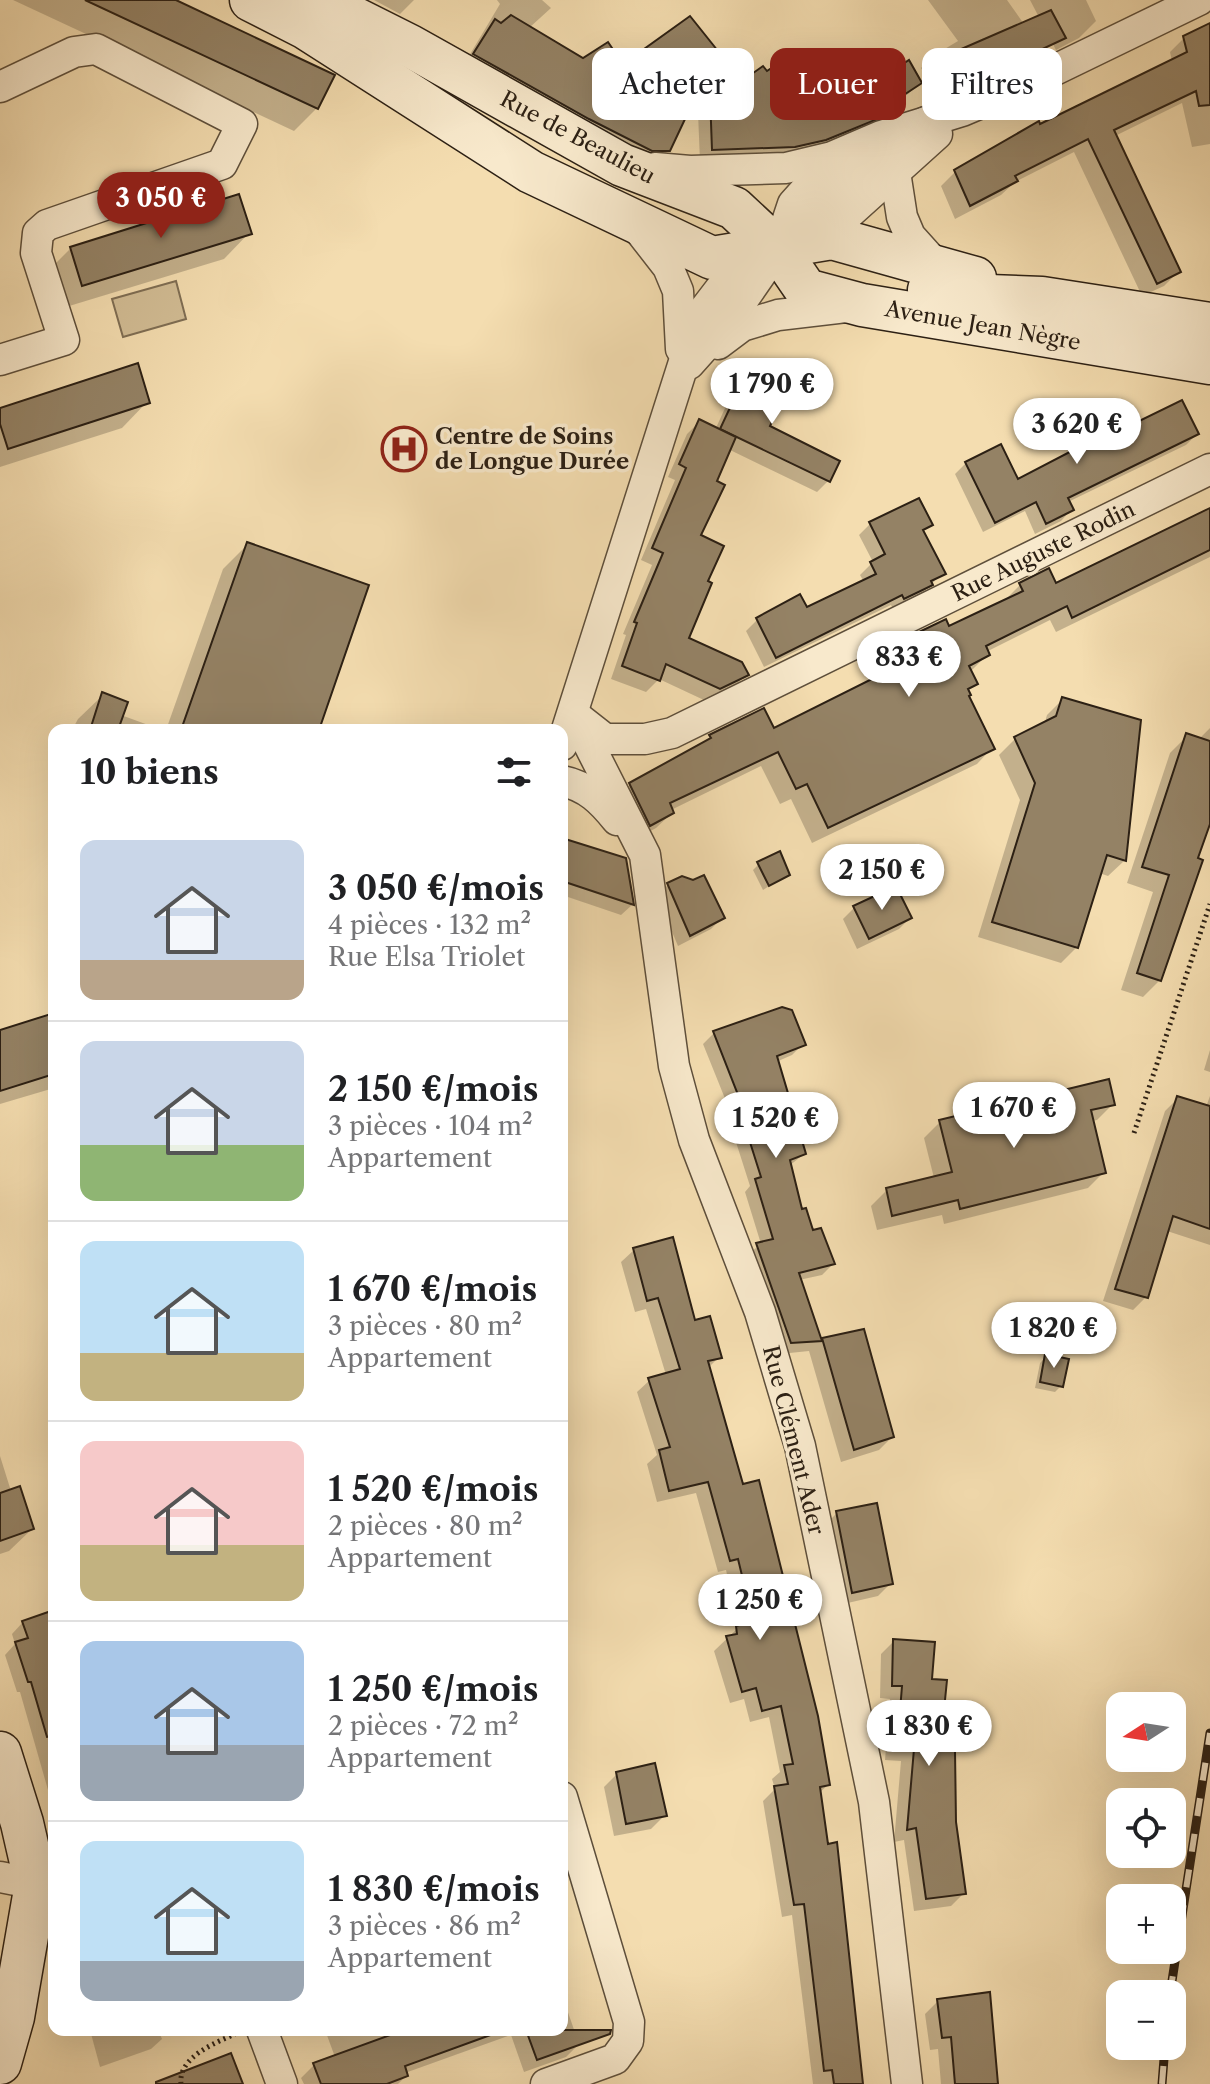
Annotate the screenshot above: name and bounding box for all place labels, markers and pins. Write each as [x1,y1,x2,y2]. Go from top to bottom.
pin: 3 050 € [87,172,235,240]
pin: 1 790 € [698,358,846,426]
pin: 3 620 € [1003,398,1151,466]
place label: Centre de Soins de Longue Durée [435,423,629,475]
hospital icon: Centre de Soins de Longue Durée [380,425,428,473]
pin: 833 € [853,631,965,699]
pin: 2 150 € [808,844,956,912]
pin: 1 670 € [940,1082,1088,1150]
pin: 1 520 € [702,1092,850,1160]
pin: 1 820 € [980,1302,1128,1370]
pin: 1 250 € [686,1574,834,1642]
pin: 1 830 € [855,1700,1003,1768]

